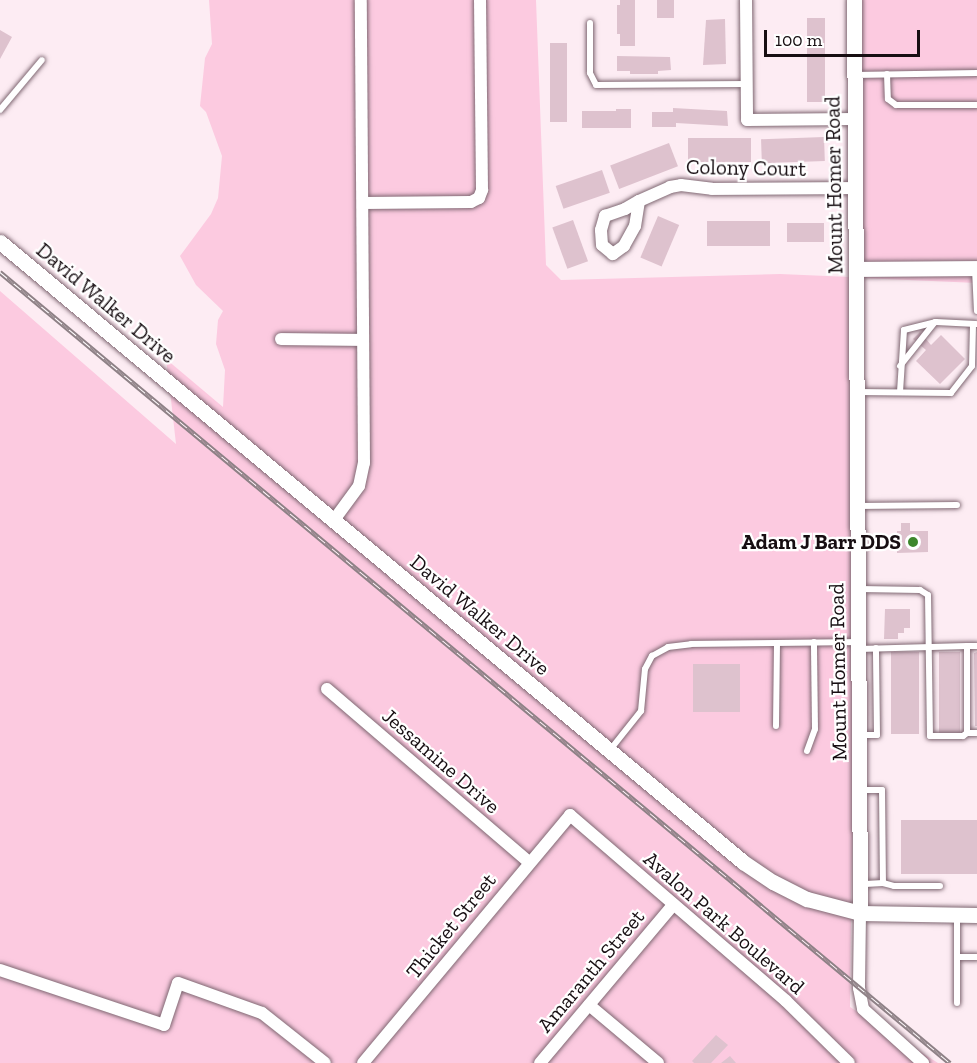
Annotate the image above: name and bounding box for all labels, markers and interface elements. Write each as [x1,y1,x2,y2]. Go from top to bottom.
scale bar [767,18,923,56]
text: 100 m [775,29,822,51]
street label: Mount Homer Road [820,96,848,274]
street label: Colony Court [686,154,806,182]
street label: David Walker Drive [31,237,181,369]
place label: Adam J Barr DDS [741,529,901,555]
marker: Adam J Barr DDS [906,535,920,549]
street label: David Walker Drive [405,549,555,681]
street label: Mount Homer Road [824,583,852,761]
street label: Jessamine Drive [377,703,505,819]
street label: Avalon Park Boulevard [639,846,809,1000]
street label: Thicket Street [401,868,501,984]
street label: Amaranth Street [532,904,650,1038]

